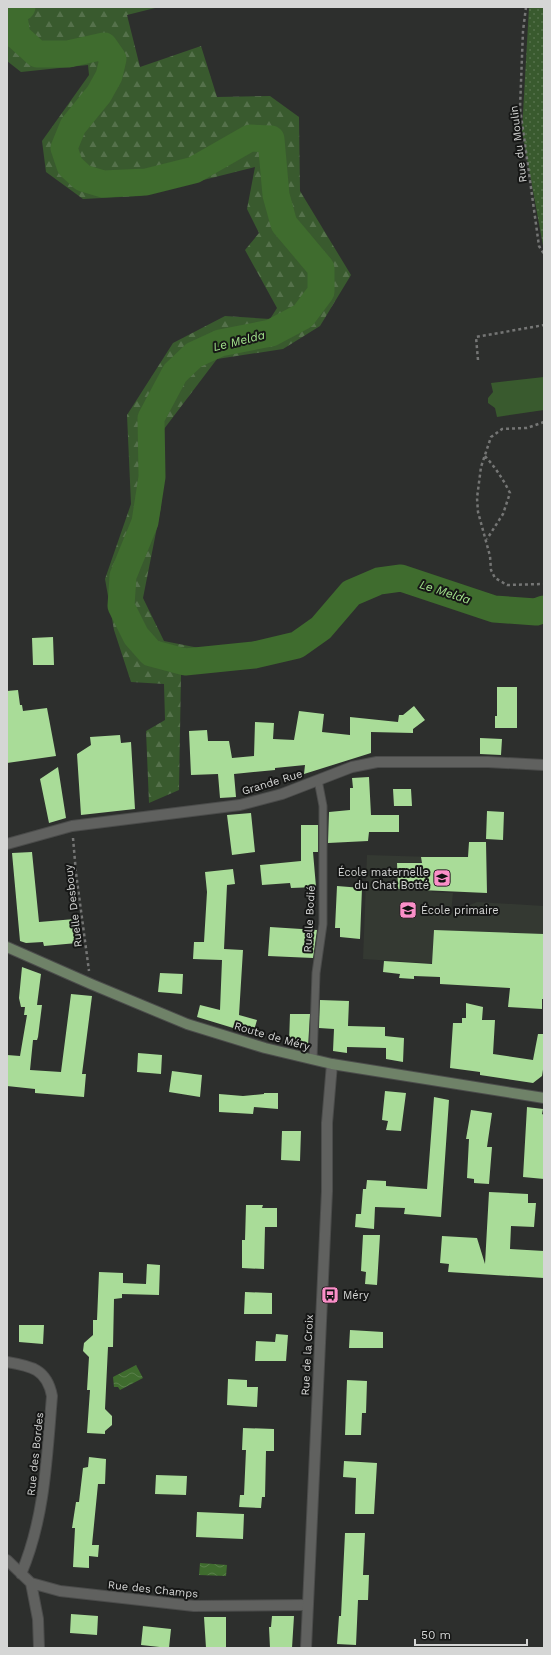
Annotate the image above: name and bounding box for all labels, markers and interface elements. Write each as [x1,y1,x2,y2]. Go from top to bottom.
street label: Rue du Moulin [507,105,530,183]
water label: Le Melda [212,328,267,354]
water label: Le Melda [418,577,473,607]
street label: Grande Rue [240,767,304,798]
street label: Ruelle Desbouy [62,864,85,948]
place label: École maternelle du Chat Botté [338,865,429,892]
school or university icon: École maternelle du Chat Botté [432,868,452,888]
street label: Ruelle Bodié [301,885,318,953]
school or university icon: École primaire [398,900,418,920]
place label: École primaire [421,903,499,917]
street label: Route de Méry [233,1019,311,1054]
bus stop icon: Méry [320,1285,340,1305]
place label: Méry [343,1289,369,1302]
street label: Rue de la Croix [299,1314,316,1396]
street label: Rue des Bordes [25,1411,46,1497]
street label: Rue des Champs [107,1578,199,1601]
scale bar [415,1621,527,1647]
text: 50 m [421,1628,451,1642]

